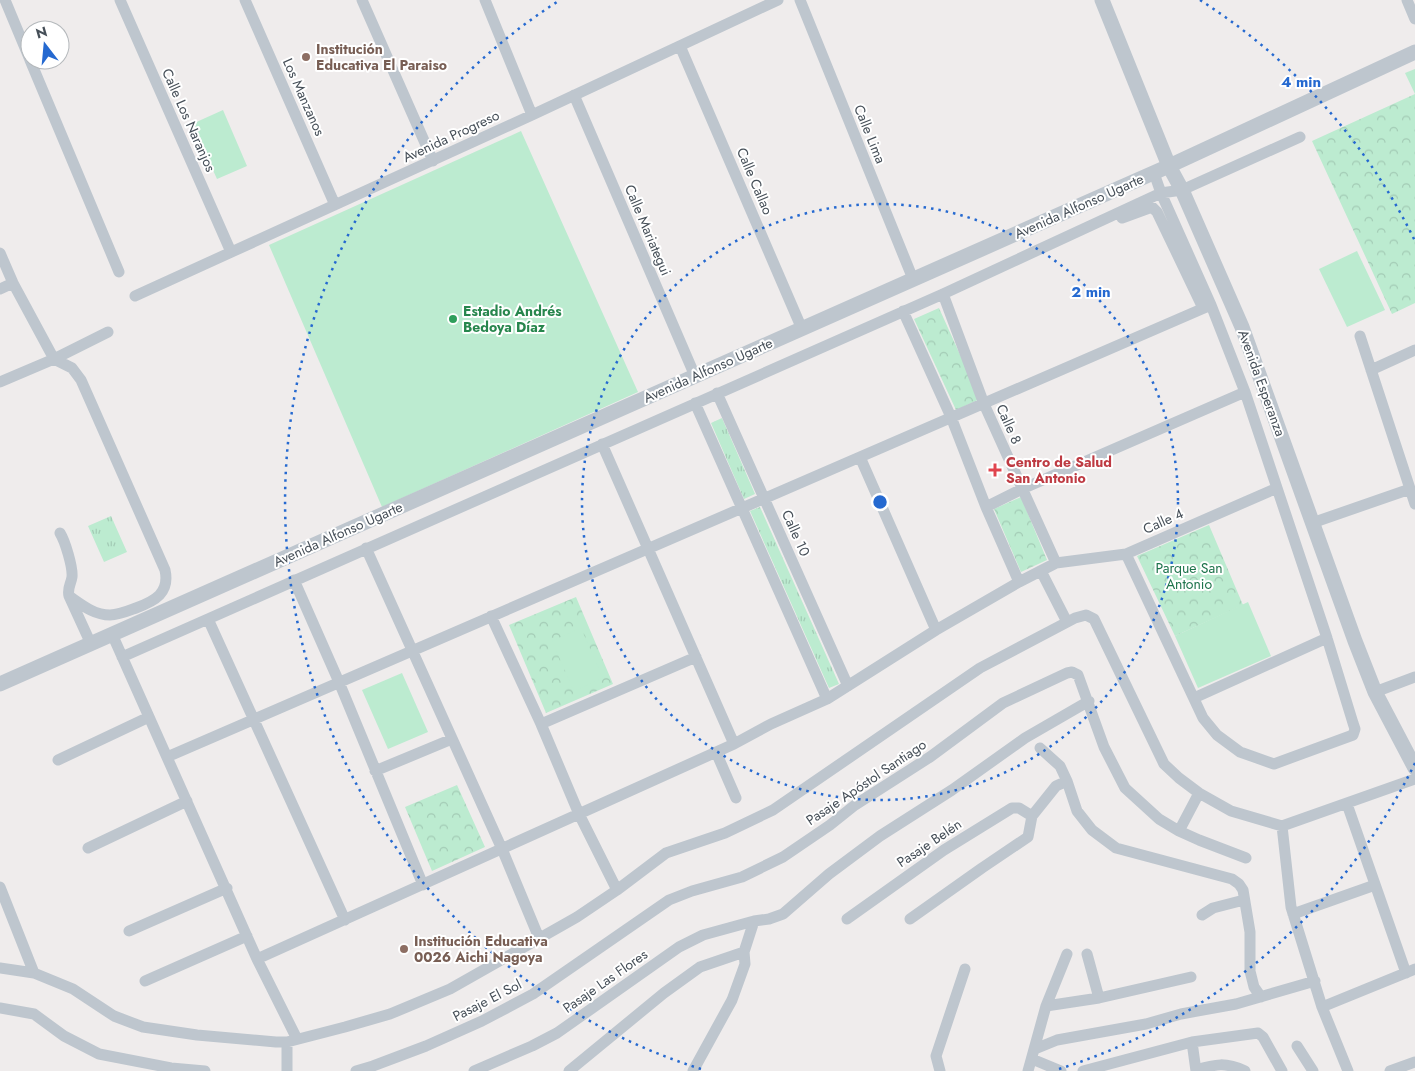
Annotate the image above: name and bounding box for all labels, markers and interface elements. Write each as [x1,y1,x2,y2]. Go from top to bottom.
north arrow [20,20,70,70]
text: N [33,21,50,44]
place label: Institución Educativa El Paraiso [316,39,447,75]
marker: Institución Educativa El Paraiso [300,51,312,63]
street label: Los Manzanos [278,55,330,139]
street label: Calle Los Naranjos [157,65,221,175]
text: 4 min [1281,71,1321,93]
street label: Calle Lima [849,102,891,166]
street label: Avenida Progreso [400,105,503,167]
street label: Calle Callao [732,144,778,218]
street label: Avenida Alfonso Ugarte [1011,169,1147,243]
street label: Calle Mariategui [620,181,676,279]
text: 2 min [1071,281,1111,303]
place label: Estadio Andrés Bedoya Díaz [463,301,562,337]
marker: Estadio Andrés Bedoya Díaz [447,313,459,325]
street label: Avenida Esperanza [1233,327,1291,439]
street label: Avenida Alfonso Ugarte [640,333,776,407]
street label: Calle 8 [991,401,1027,447]
place label: Centro de Salud San Antonio [1006,452,1112,488]
marker: Centro de Salud San Antonio [988,463,1002,477]
centre of rings [871,493,889,511]
street label: Avenida Alfonso Ugarte [270,497,406,571]
street label: Calle 4 [1140,503,1186,539]
street label: Calle 10 [777,507,815,559]
park label: Parque San Antonio [1155,558,1223,594]
street label: Pasaje Apóstol Santiago [802,734,930,830]
street label: Pasaje Belén [893,814,965,872]
place label: Institución Educativa 0026 Aichi Nagoya [414,931,548,967]
marker: Institución Educativa 0026 Aichi Nagoya [398,943,410,955]
street label: Pasaje Las Flores [559,944,652,1018]
street label: Pasaje El Sol [449,974,525,1026]

